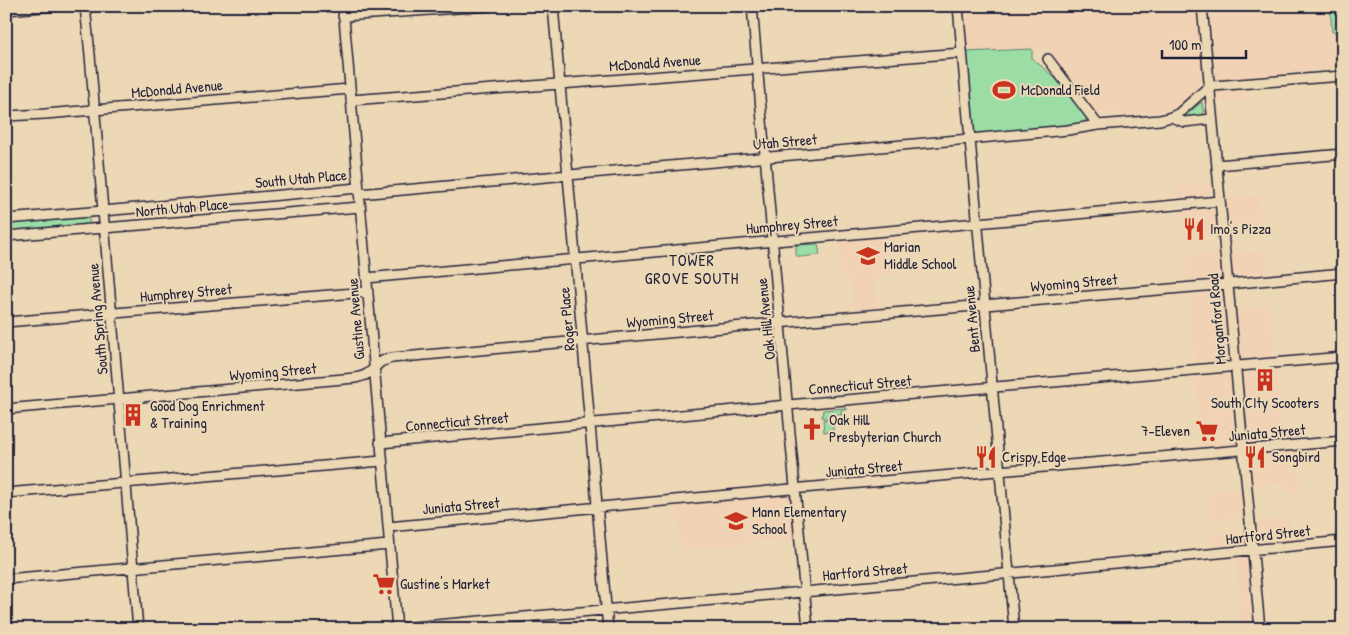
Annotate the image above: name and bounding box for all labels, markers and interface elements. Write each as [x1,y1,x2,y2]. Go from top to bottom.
scale bar [1162,28,1245,60]
text: 100 m [1169,34,1202,55]
street label: McDonald Avenue [608,49,702,76]
street label: McDonald Avenue [130,74,224,103]
sports icon: McDonald Field [991,77,1017,103]
place label: McDonald Field [1021,79,1100,100]
street label: Utah Street [752,128,819,155]
street label: South Utah Place [254,164,348,193]
street label: North Utah Place [135,193,229,222]
street label: Humphrey Street [745,210,840,239]
restaurant icon: Imo's Pizza [1181,216,1207,242]
place label: Imo's Pizza [1210,218,1271,239]
place label: Marian Middle School [884,236,956,274]
school or university icon: Marian Middle School [855,243,881,269]
district label: TOWER GROVE SOUTH [645,249,739,289]
street label: South Spring Avenue [82,263,113,375]
street label: Wyoming Street [1030,268,1119,297]
street label: Morganford Road [1202,273,1231,365]
street label: Gustine Avenue [341,277,370,361]
street label: Oak Hill Avenue [751,277,780,361]
street label: Humphrey Street [139,278,234,307]
street label: Bent Avenue [958,285,985,353]
street label: Roger Place [553,286,580,352]
street label: Wyoming Street [626,304,715,333]
street label: Wyoming Street [229,357,318,386]
building icon: South CIty Scooters [1252,367,1278,393]
street label: Connecticut Street [807,369,913,399]
place label: South CIty Scooters [1211,392,1319,413]
place label: Good Dog Enrichment & Training [150,395,266,433]
building icon: Good Dog Enrichment & Training [120,402,146,428]
street label: Connecticut Street [404,406,510,436]
place label: Oak Hill Presbyterian Church [829,409,941,447]
church icon: Oak Hill Presbyterian Church [799,416,825,442]
supermarket icon: 7-Eleven [1194,418,1220,444]
street label: Juniata Street [1228,419,1307,446]
place label: 7-Eleven [1141,420,1190,441]
restaurant icon: Crispy Edge [973,444,999,470]
restaurant icon: Songbird [1242,444,1268,470]
place label: Crispy Edge [1002,446,1067,467]
place label: Songbird [1272,446,1320,467]
street label: Juniata Street [825,455,904,482]
street label: Juniata Street [422,492,501,519]
place label: Mann Elementary School [752,501,847,539]
school or university icon: Mann Elementary School [723,508,749,534]
street label: Hartford Street [1224,520,1312,549]
street label: Hartford Street [822,557,909,586]
supermarket icon: Gustine's Market [371,571,397,597]
place label: Gustine's Market [400,573,491,594]

